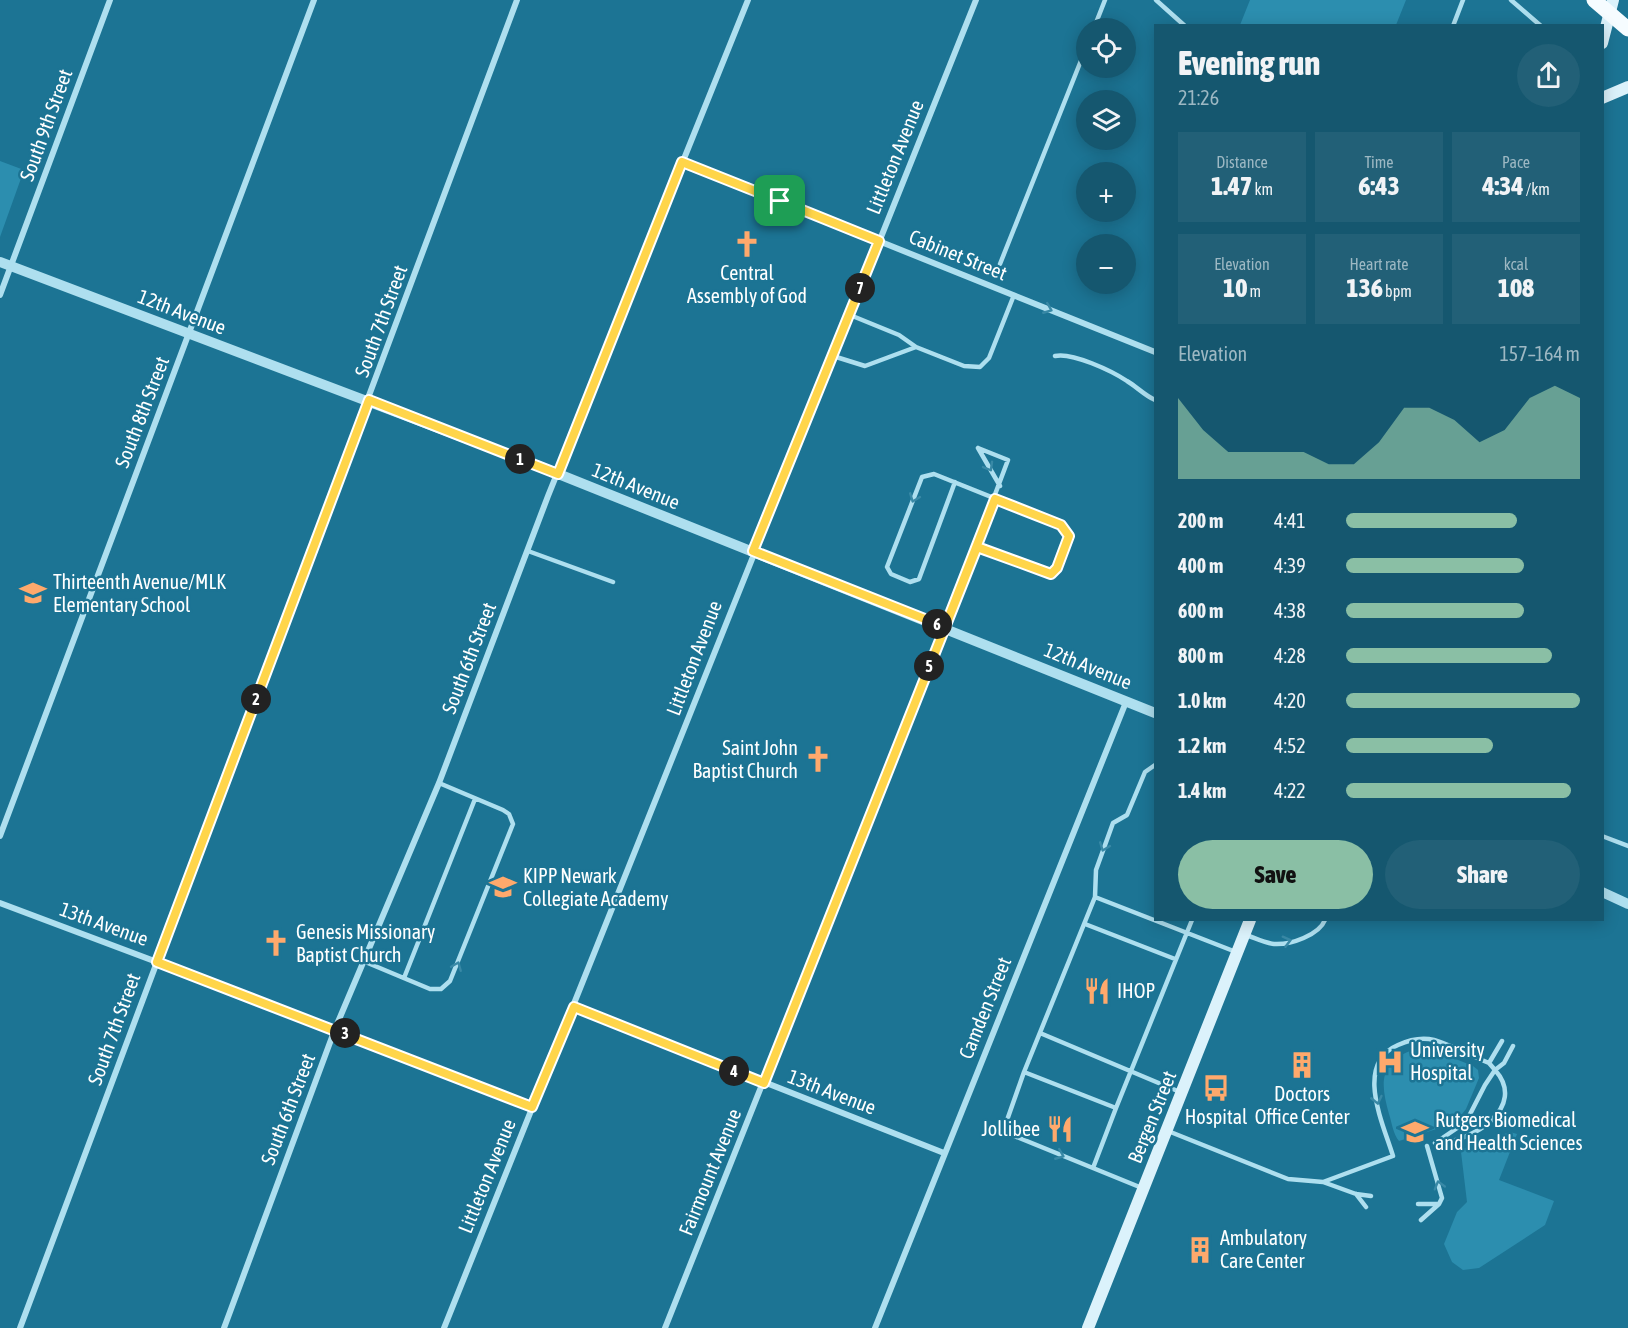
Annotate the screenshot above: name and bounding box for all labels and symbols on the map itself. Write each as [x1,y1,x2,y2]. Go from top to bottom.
street label: South 9th Street [15,66,76,184]
street label: Littleton Avenue [861,96,928,217]
pin [754,175,805,226]
street label: Cabinet Street [906,224,1011,285]
church icon: Central Assembly of God [732,229,762,259]
place label: Central Assembly of God [687,261,807,307]
street label: South 7th Street [350,262,411,380]
pin: 7 [845,273,875,303]
street label: 12th Avenue [135,284,229,339]
one-way arrow [1042,302,1053,314]
street label: South 8th Street [110,353,173,471]
pin: 1 [505,444,535,474]
street label: 12th Avenue [589,458,683,514]
one-way arrow [981,461,993,471]
one-way arrow [909,492,921,503]
place label: Thirteenth Avenue/MLK Elementary School [53,570,226,616]
school or university icon: Thirteenth Avenue/MLK Elementary School [18,578,48,608]
street label: Littleton Avenue [661,597,726,718]
street label: South 6th Street [437,599,500,717]
pin: 6 [922,609,952,639]
street label: 12th Avenue [1041,638,1135,694]
pin: 5 [914,651,944,681]
pin: 2 [241,684,271,714]
place label: Saint John Baptist Church [692,736,798,782]
church icon: Saint John Baptist Church [803,744,833,774]
one-way arrow [1099,841,1112,852]
place label: KIPP Newark Collegiate Academy [523,864,668,910]
school or university icon: KIPP Newark Collegiate Academy [488,872,518,902]
street label: 13th Avenue [57,897,152,950]
place label: Genesis Missionary Baptist Church [296,920,435,966]
church icon: Genesis Missionary Baptist Church [261,928,291,958]
one-way arrow [1282,936,1292,948]
street label: Camden Street [954,953,1015,1062]
one-way arrow [450,961,462,972]
street label: South 7th Street [83,970,144,1088]
restaurant icon: IHOP [1082,976,1112,1006]
place label: IHOP [1117,979,1155,1002]
pin: 3 [330,1018,360,1048]
place label: University Hospital [1410,1038,1485,1084]
hospital icon: University Hospital [1375,1047,1405,1077]
street label: South 6th Street [256,1050,319,1168]
building icon: Doctors Office Center [1287,1050,1317,1080]
pin: 4 [719,1056,749,1086]
street label: 13th Avenue [785,1064,879,1119]
street label: Bergen Street [1123,1067,1181,1166]
bus stop icon: Hospital [1201,1073,1231,1103]
place label: Doctors Office Center [1255,1082,1350,1128]
one-way arrow [1369,1094,1382,1104]
street label: Fairmount Avenue [674,1105,745,1238]
place label: Hospital [1185,1105,1248,1128]
place label: Rutgers Biomedical and Health Sciences [1435,1108,1582,1154]
restaurant icon: Jollibee [1045,1114,1075,1144]
street label: Littleton Avenue [453,1115,520,1236]
place label: Jollibee [981,1117,1040,1140]
school or university icon: Rutgers Biomedical and Health Sciences [1400,1117,1430,1147]
one-way arrow [1053,1148,1064,1160]
one-way arrow [1434,1180,1446,1191]
place label: Ambulatory Care Center [1220,1226,1307,1272]
building icon: Ambulatory Care Center [1185,1235,1215,1265]

